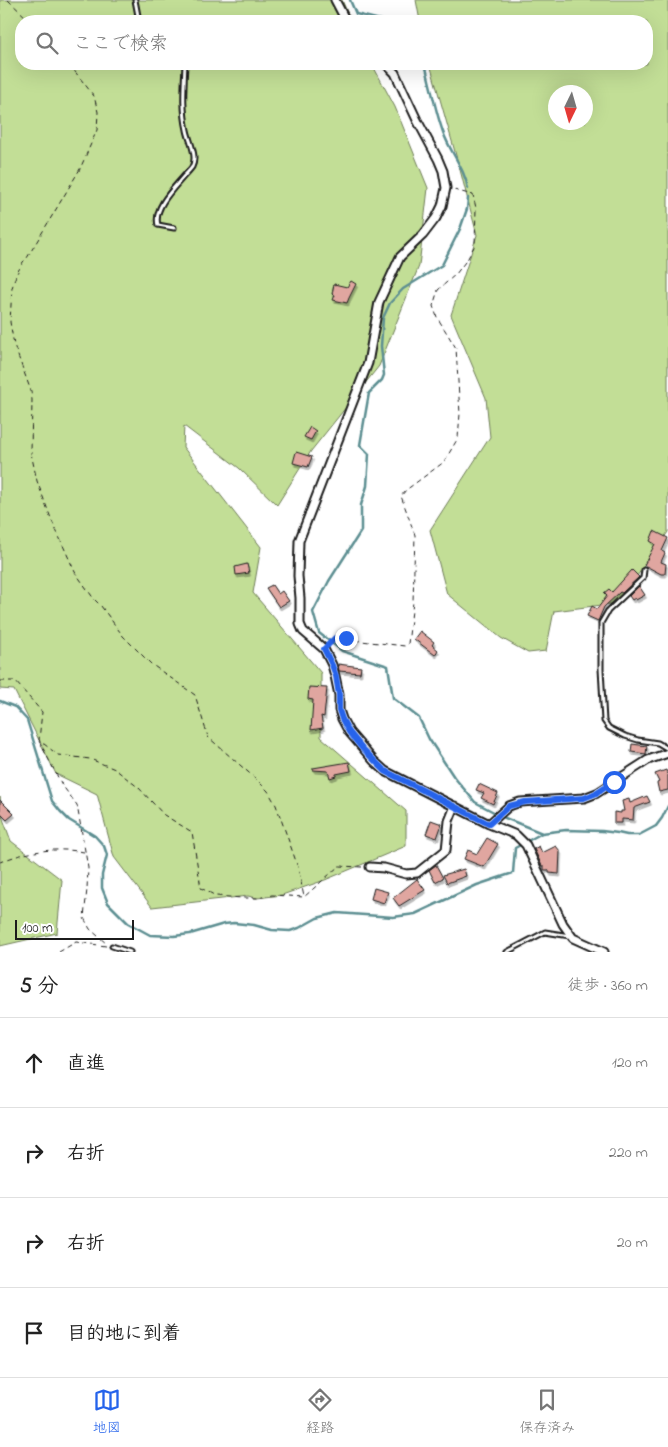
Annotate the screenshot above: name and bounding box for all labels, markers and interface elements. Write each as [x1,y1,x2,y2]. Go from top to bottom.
search box [15,15,653,70]
icon: search [33,29,61,57]
text: ここで検索 [73,31,168,58]
north arrow [548,85,593,130]
route end [335,627,358,650]
route start [603,771,626,794]
scale bar [15,917,134,940]
text: 100 m [22,918,53,939]
text: 5 分 [20,972,58,1002]
text: 徒歩 · 360 m [568,974,648,998]
icon: ahead [20,1049,48,1077]
text: 直進 [67,1051,105,1078]
text: 120 m [612,1051,648,1075]
icon: right [20,1139,48,1167]
text: 右折 [67,1141,105,1168]
text: 220 m [609,1141,648,1165]
icon: right [20,1229,48,1257]
text: 右折 [67,1231,105,1258]
text: 20 m [617,1231,648,1255]
icon: arrive [20,1319,48,1347]
text: 目的地に到着 [67,1321,181,1348]
tab: 地図 [93,1386,121,1439]
tab: 経路 [306,1386,334,1439]
tab: 保存済み [519,1386,575,1439]

